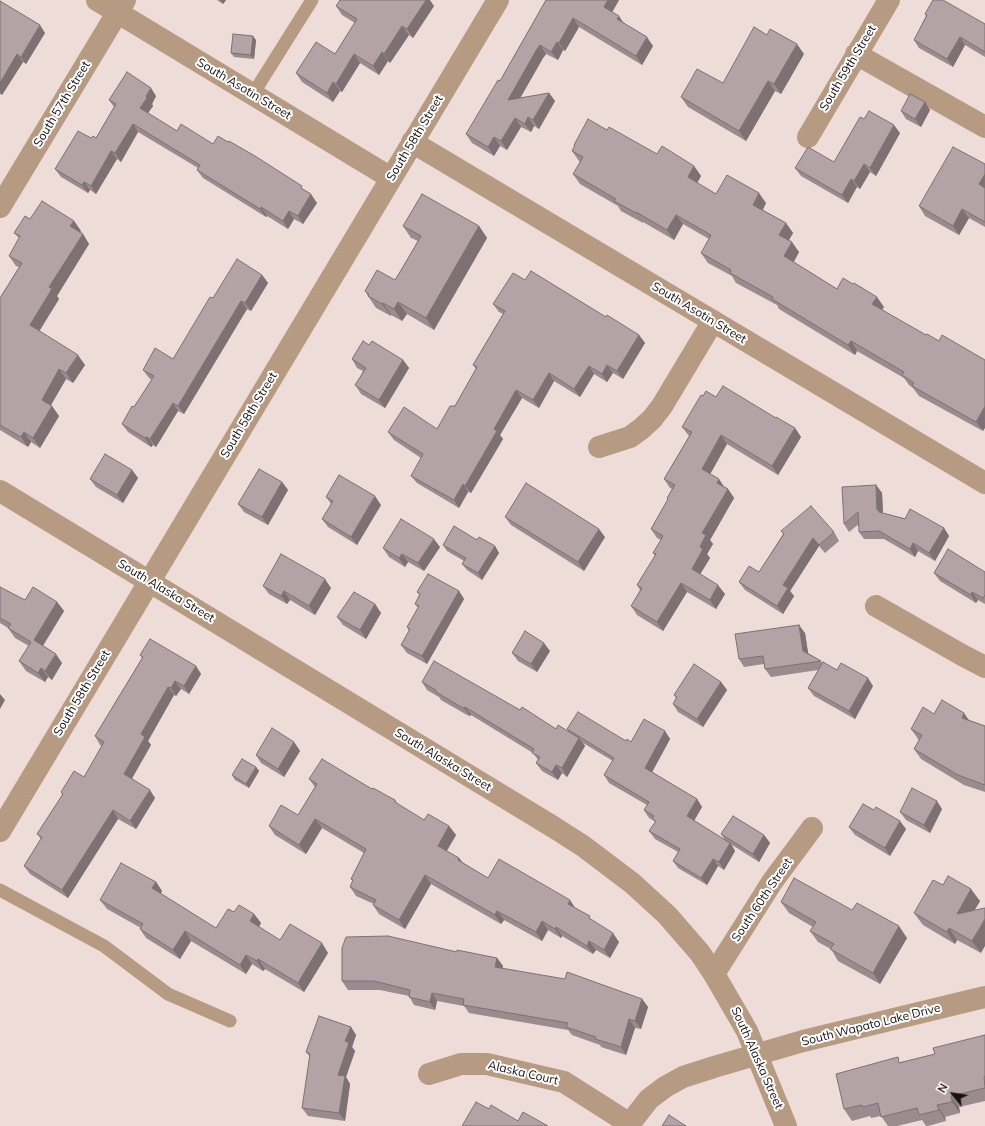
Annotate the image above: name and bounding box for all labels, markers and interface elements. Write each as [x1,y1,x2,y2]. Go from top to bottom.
street label: South 59th Street [817,22,879,114]
street label: South Asotin Street [194,55,294,123]
street label: South 57th Street [31,58,93,150]
street label: South 58th Street [384,92,446,184]
street label: South Asotin Street [649,279,749,347]
street label: South 58th Street [218,369,280,461]
street label: South Alaska Street [115,556,217,626]
street label: South 58th Street [51,647,113,739]
street label: South Alaska Street [392,725,494,795]
street label: South 60th Street [729,856,795,944]
street label: South Wapato Lake Drive [800,1001,942,1049]
street label: South Alaska Street [728,1005,786,1111]
street label: Alaska Court [486,1058,560,1088]
north arrow [933,1074,973,1114]
text: N [934,1081,951,1095]

